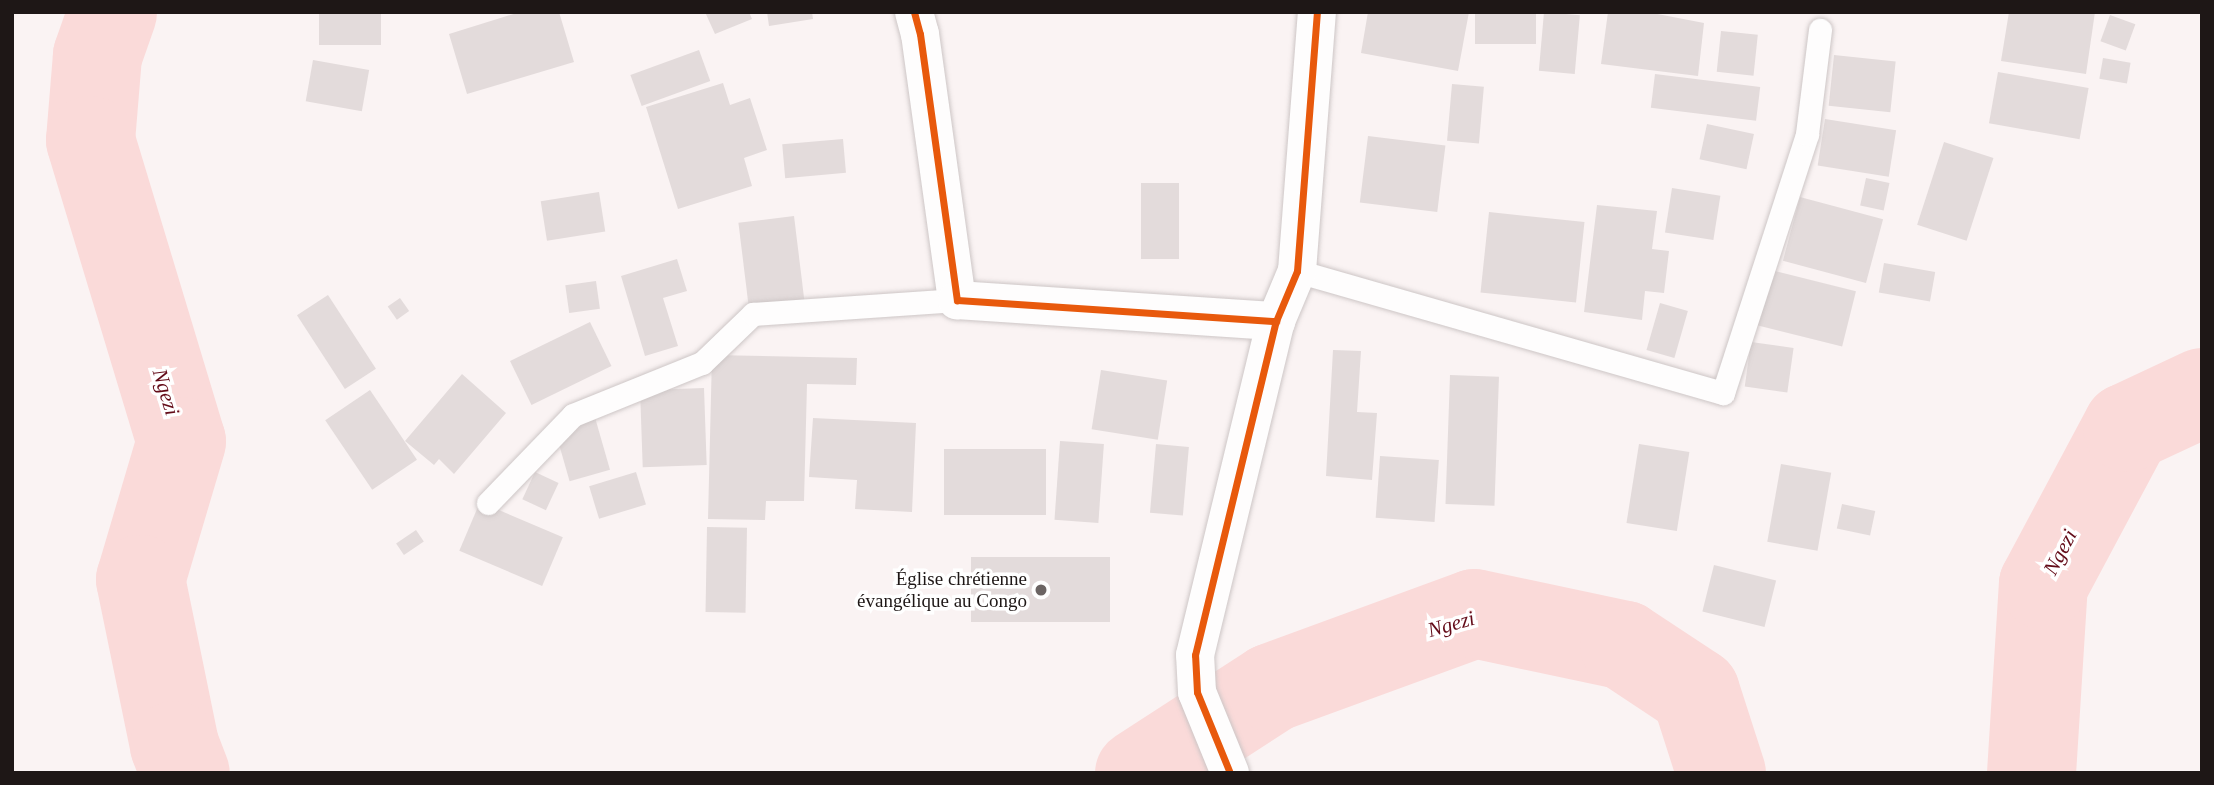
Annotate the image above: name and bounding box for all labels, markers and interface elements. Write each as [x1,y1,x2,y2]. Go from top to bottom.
water label: Ngezi [147,365,185,419]
water label: Ngezi [2038,525,2082,579]
place label: Église chrétienne évangélique au Congo [857,568,1027,612]
marker: Église chrétienne évangélique au Congo [1033,582,1049,598]
water label: Ngezi [1425,605,1477,643]

